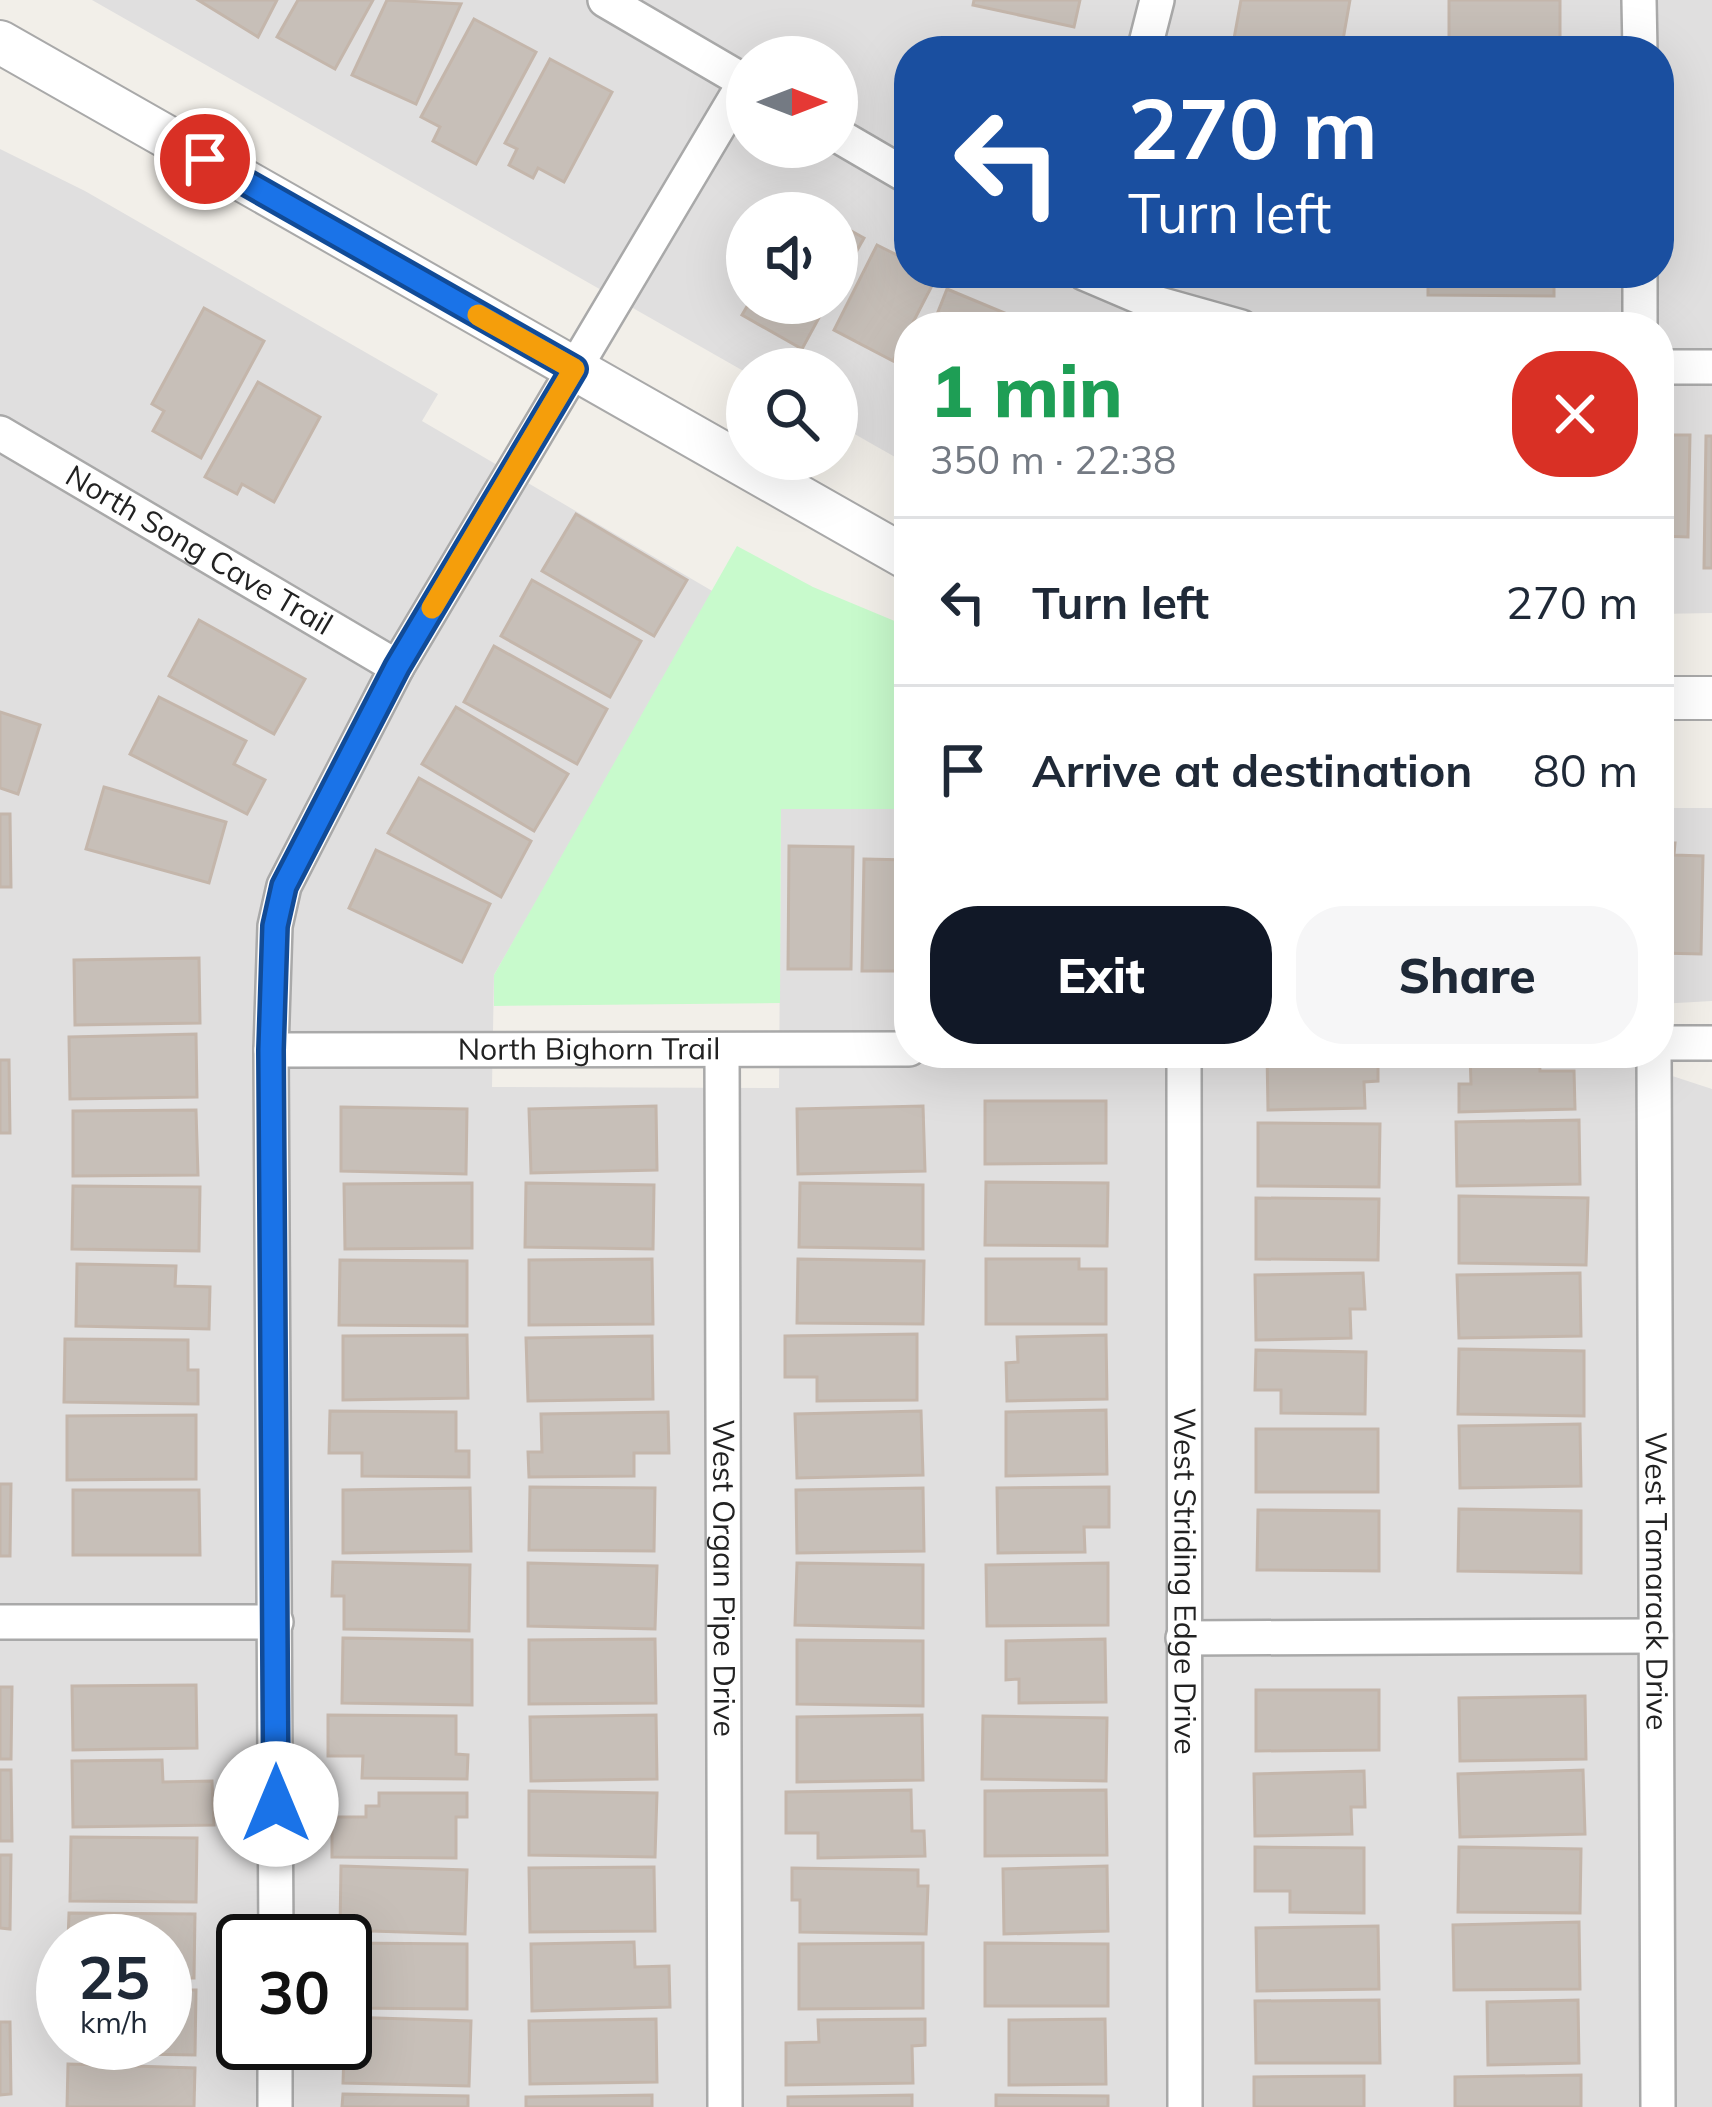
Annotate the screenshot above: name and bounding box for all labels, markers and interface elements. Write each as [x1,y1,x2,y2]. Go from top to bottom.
north arrow [726,36,858,168]
map controls [726,36,858,480]
text: 270 m [1128,75,1378,180]
icon: left [930,84,1086,240]
pin [154,108,256,210]
icon: arrive [172,126,238,192]
text: Turn left [1128,179,1331,247]
button: sound [726,192,858,324]
text: 1 min [930,345,1123,435]
button: search [726,348,858,480]
button: close [1512,351,1638,477]
text: 350 m · 22:38 [930,435,1176,484]
street label: North Song Cave Trail [59,456,340,643]
icon: left [930,569,996,635]
text: Turn left [1032,574,1209,630]
text: 270 m [1506,574,1638,630]
icon: arrive [930,737,996,803]
text: Arrive at destination [1032,742,1472,798]
text: 80 m [1533,742,1638,798]
button: Exit [930,906,1272,1044]
button: Share [1296,906,1638,1044]
street label: North Bighorn Trail [458,1029,720,1068]
street label: West Striding Edge Drive [1166,1407,1205,1755]
street label: West Organ Pipe Drive [705,1419,744,1737]
street label: West Tamarack Drive [1637,1432,1677,1730]
position arrow [213,1741,339,1867]
speed limit sign: 30 [216,1914,372,2070]
text: 25 [78,1939,150,2014]
text: km/h [80,2003,148,2041]

